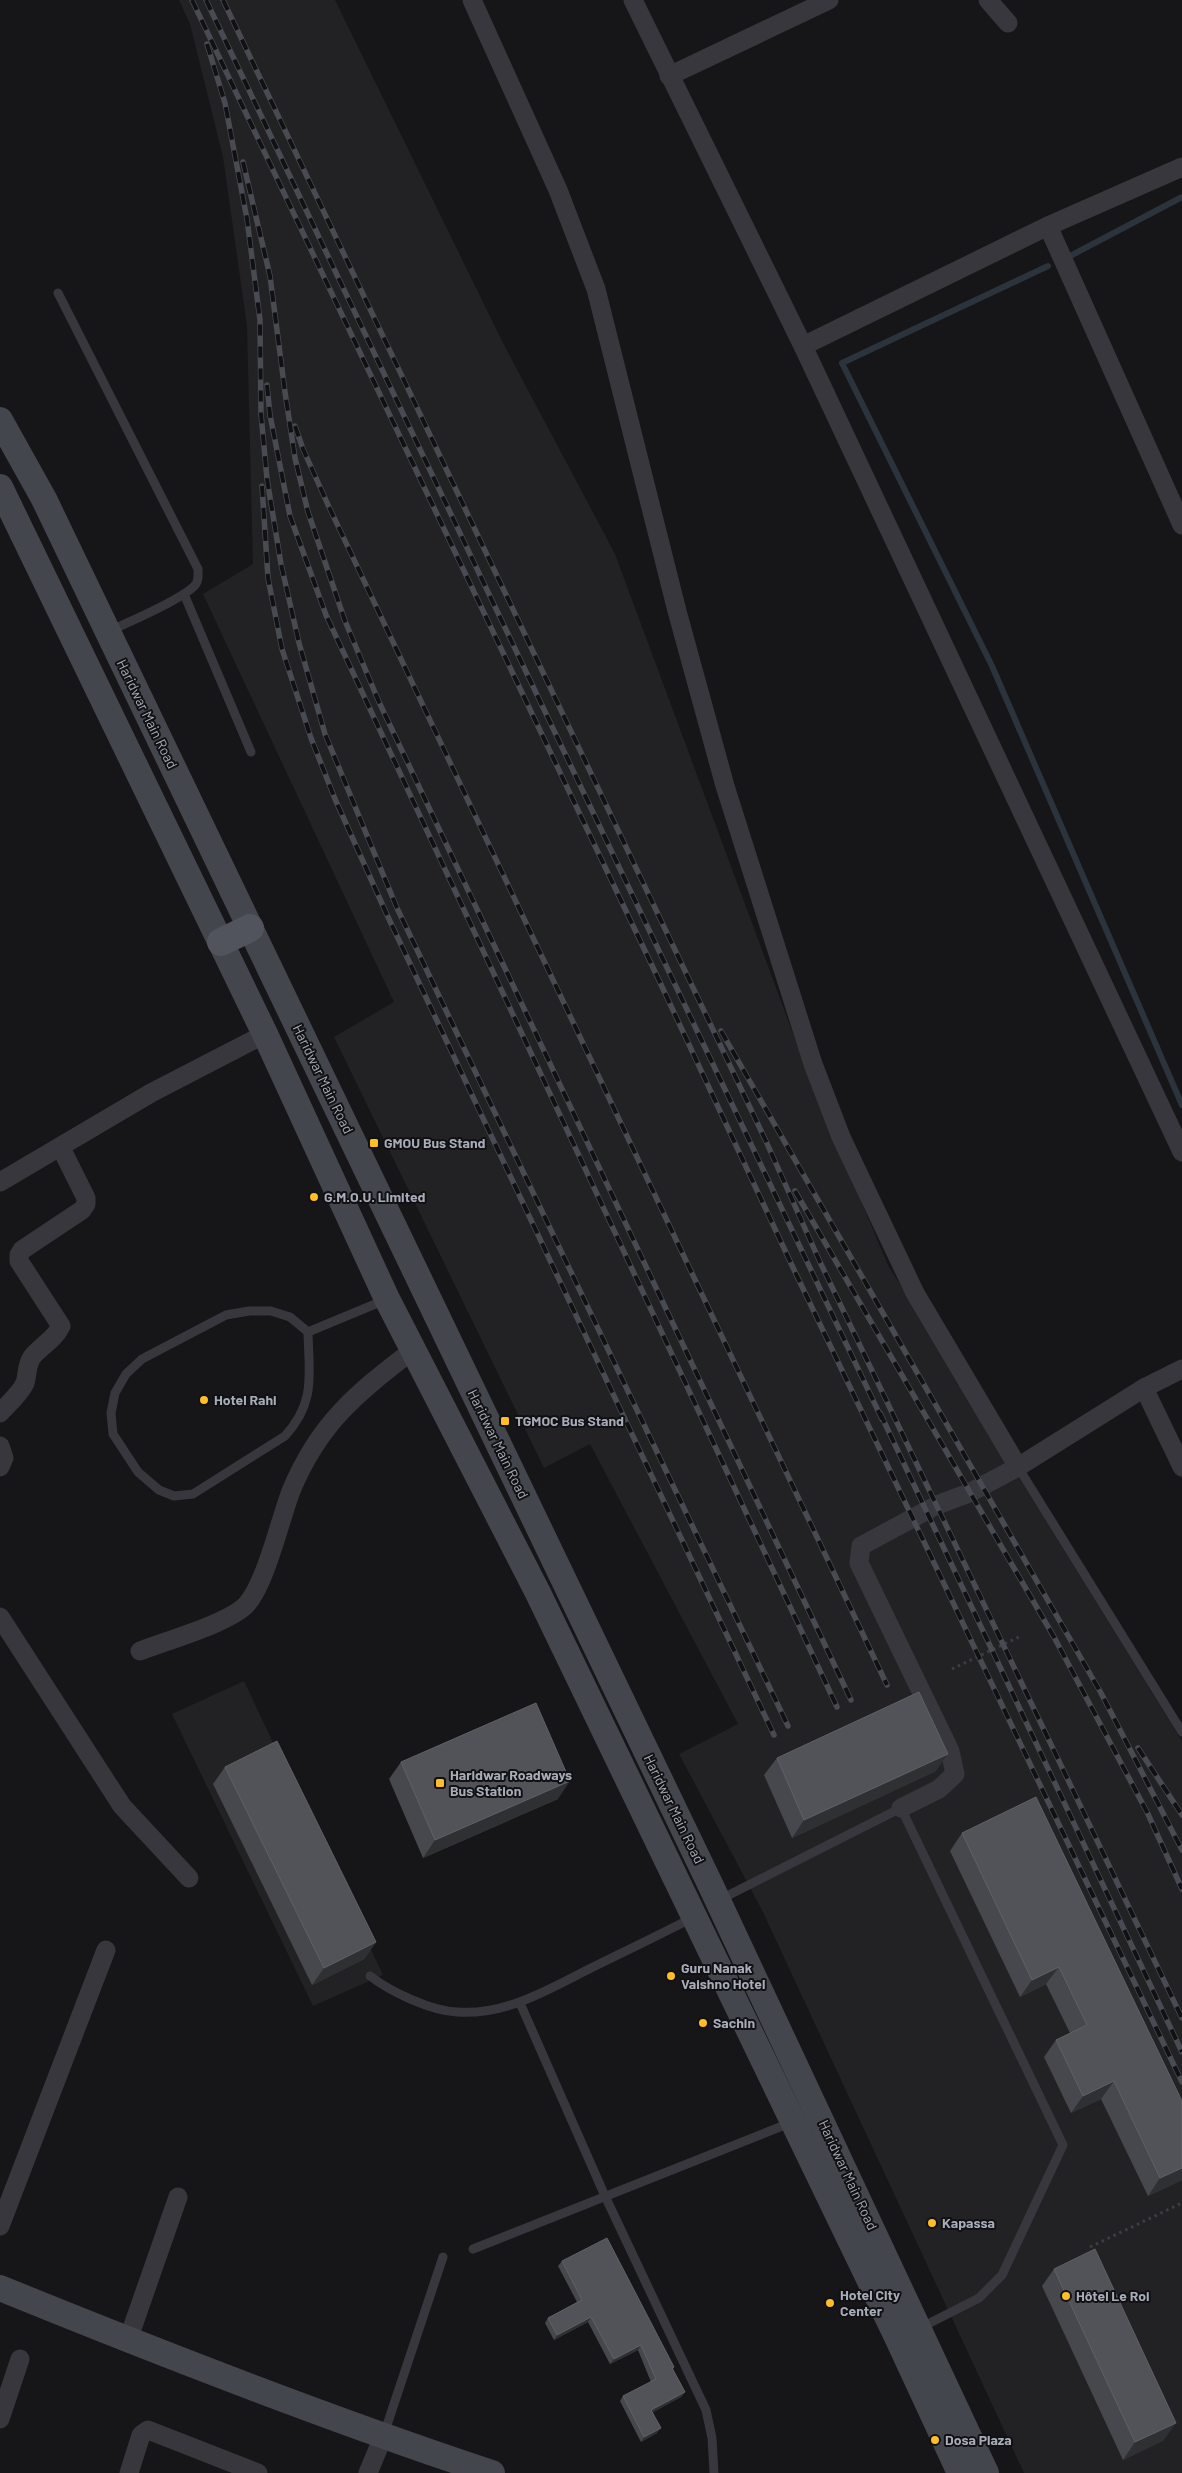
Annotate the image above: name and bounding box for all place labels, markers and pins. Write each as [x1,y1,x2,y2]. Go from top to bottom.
place label: GMOU Bus Stand [384,1134,486,1151]
marker: GMOU Bus Stand [368,1137,380,1149]
place label: G.M.O.U. Limited [324,1188,426,1205]
marker: G.M.O.U. Limited [308,1191,320,1203]
place label: Hotel Rahi [214,1391,277,1408]
marker: Hotel Rahi [198,1394,210,1406]
place label: TGMOC Bus Stand [515,1412,624,1429]
marker: TGMOC Bus Stand [499,1415,511,1427]
place label: Haridwar Roadways Bus Station [450,1766,572,1799]
marker: Haridwar Roadways Bus Station [434,1777,446,1789]
place label: Guru Nanak Vaishno Hotel [681,1959,765,1992]
marker: Guru Nanak Vaishno Hotel [665,1970,677,1982]
place label: Sachin [713,2014,755,2031]
marker: Sachin [697,2017,709,2029]
place label: Kapassa [942,2214,995,2231]
marker: Kapassa [926,2217,938,2229]
place label: Hotel City Center [840,2286,900,2319]
place label: Hôtel Le Roi [1076,2287,1150,2304]
marker: Hôtel Le Roi [1060,2290,1072,2302]
marker: Hotel City Center [824,2297,836,2309]
place label: Dosa Plaza [945,2431,1012,2448]
marker: Dosa Plaza [929,2434,941,2446]

